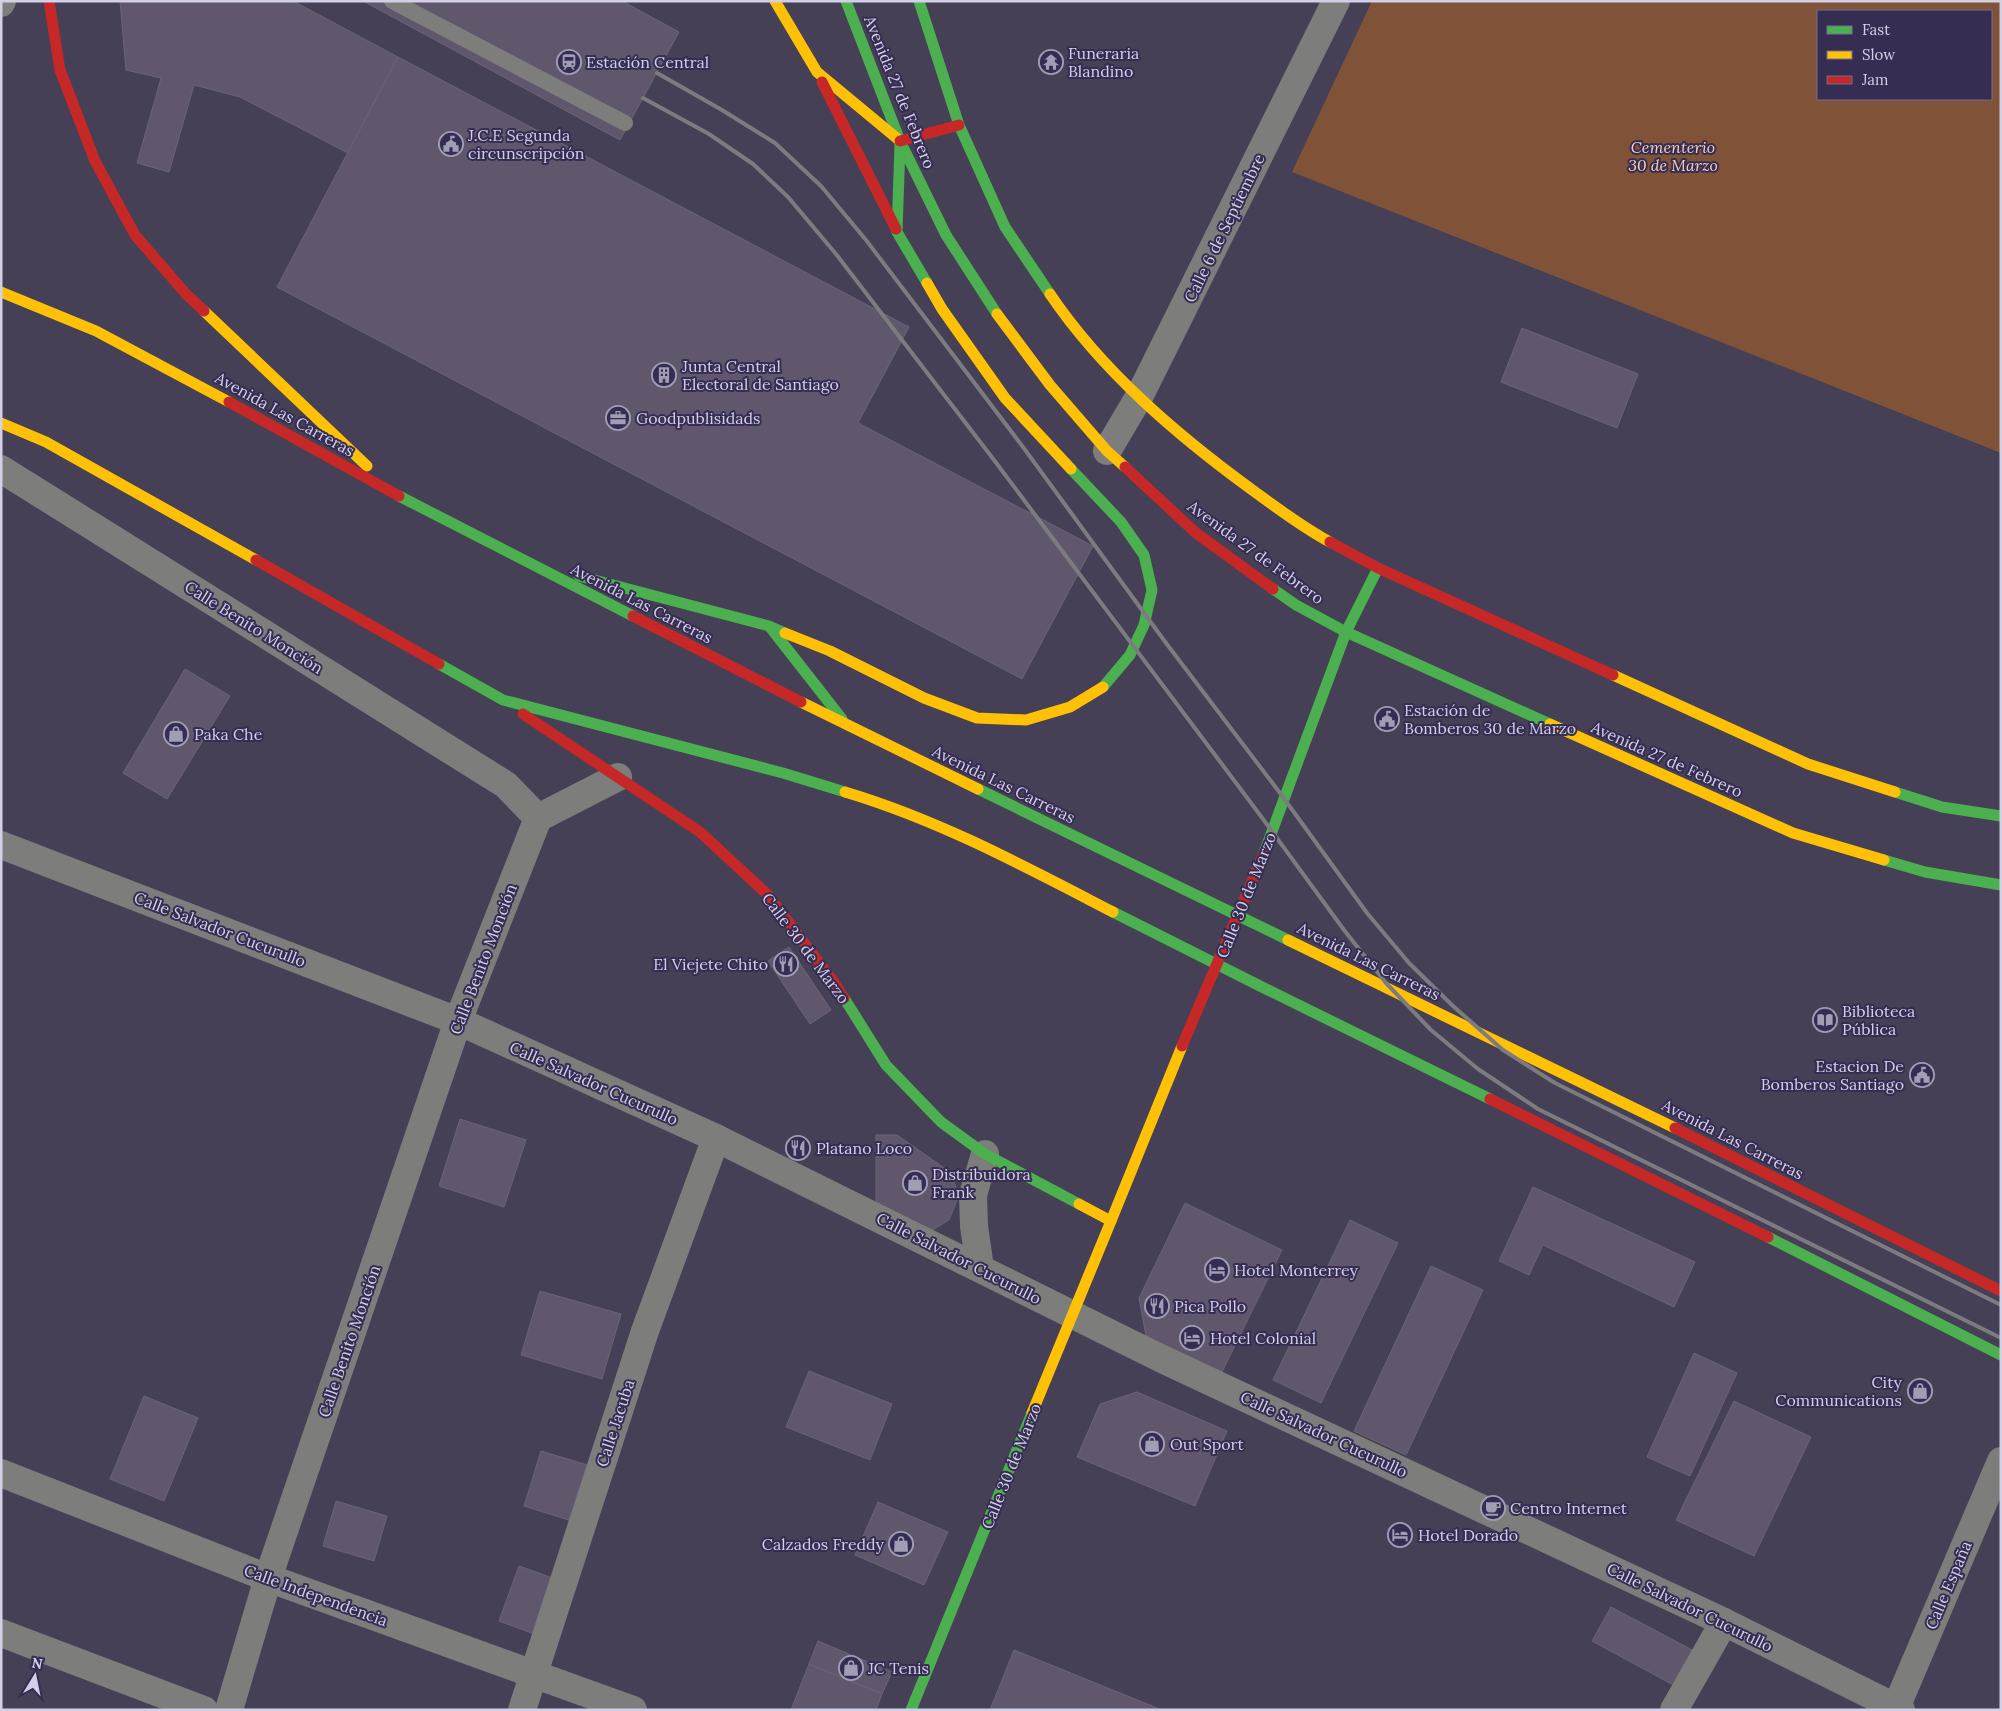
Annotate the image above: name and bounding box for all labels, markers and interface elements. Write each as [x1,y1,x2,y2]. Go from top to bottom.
legend [1817,10,1992,100]
street label: Avenida 27 de Febrero [860,12,940,172]
text: Fast [1862,20,1890,39]
place label: Funeraria Blandino [1068,43,1139,81]
text: Slow [1862,45,1895,64]
station icon: Estación Central [556,49,582,75]
temple icon: Funeraria Blandino [1038,49,1064,75]
place label: Estación Central [586,52,709,72]
text: Jam [1861,70,1889,89]
place label: J.C.E Segunda circunscripción [467,125,585,163]
public building icon: J.C.E Segunda circunscripción [438,131,464,157]
park label: Cementerio 30 de Marzo [1628,137,1718,175]
street label: Calle 6 de Septiembre [1179,150,1269,306]
place label: Junta Central Electoral de Santiago [681,356,839,394]
building icon: Junta Central Electoral de Santiago [651,362,677,388]
street label: Avenida Las Carreras [211,367,358,461]
office icon: Goodpublisidads [605,405,631,431]
place label: Goodpublisidads [636,408,760,428]
street label: Avenida 27 de Febrero [1183,495,1328,608]
street label: Avenida Las Carreras [567,558,716,647]
street label: Calle Benito Monción [181,576,327,678]
place label: Estación de Bomberos 30 de Marzo [1404,700,1576,738]
public building icon: Estación de Bomberos 30 de Marzo [1374,706,1400,732]
street label: Avenida 27 de Febrero [1587,716,1746,801]
shop icon: Paka Che [163,721,189,747]
place label: Paka Che [194,724,263,744]
street label: Avenida Las Carreras [928,740,1079,827]
street label: Calle 30 de Marzo [1212,829,1280,961]
street label: Calle Benito Monción [445,881,521,1037]
street label: Calle Salvador Cucurullo [131,887,309,971]
street label: Calle 30 de Marzo [758,889,854,1007]
street label: Avenida Las Carreras [1293,917,1444,1004]
restaurant icon: El Viejete Chito [773,951,799,977]
place label: El Viejete Chito [653,954,768,974]
place label: Biblioteca Pública [1842,1001,1915,1039]
library icon: Biblioteca Pública [1812,1007,1838,1033]
street label: Calle Salvador Cucurullo [507,1037,681,1129]
place label: Estacion De Bomberos Santiago [1761,1056,1904,1094]
public building icon: Estacion De Bomberos Santiago [1909,1062,1935,1088]
street label: Avenida Las Carreras [1658,1094,1807,1183]
restaurant icon: Platano Loco [785,1135,811,1161]
place label: Platano Loco [816,1138,912,1158]
place label: Distribuidora Frank [932,1164,1031,1202]
shop icon: Distribuidora Frank [902,1170,928,1196]
street label: Calle Salvador Cucurullo [873,1208,1045,1308]
hotel icon: Hotel Monterrey [1204,1257,1230,1283]
place label: Hotel Monterrey [1234,1260,1359,1280]
street label: Calle Benito Monción [314,1262,385,1420]
restaurant icon: Pica Pollo [1144,1293,1170,1319]
place label: Pica Pollo [1174,1296,1246,1316]
hotel icon: Hotel Colonial [1179,1325,1205,1351]
place label: Hotel Colonial [1210,1328,1316,1348]
place label: City Communications [1775,1372,1903,1410]
street label: Calle Jacuba [591,1377,639,1469]
shop icon: City Communications [1907,1378,1933,1404]
street label: Calle Salvador Cucurullo [1237,1386,1411,1482]
street label: Calle 30 de Marzo [977,1400,1045,1532]
shop icon: Out Sport [1139,1431,1165,1457]
place label: Out Sport [1170,1434,1245,1454]
cafe icon: Centro Internet [1480,1495,1506,1521]
place label: Centro Internet [1510,1498,1628,1518]
hotel icon: Hotel Dorado [1387,1522,1413,1548]
place label: Hotel Dorado [1418,1525,1518,1545]
shop icon: Calzados Freddy [888,1531,914,1557]
place label: Calzados Freddy [762,1534,885,1554]
street label: Calle España [1920,1538,1976,1632]
street label: Calle Salvador Cucurullo [1604,1558,1776,1656]
street label: Calle Independencia [241,1560,391,1630]
north arrow [10,1651,60,1701]
text: N [30,1653,44,1673]
shop icon: JC Tenis [838,1655,864,1681]
place label: JC Tenis [867,1658,929,1678]

